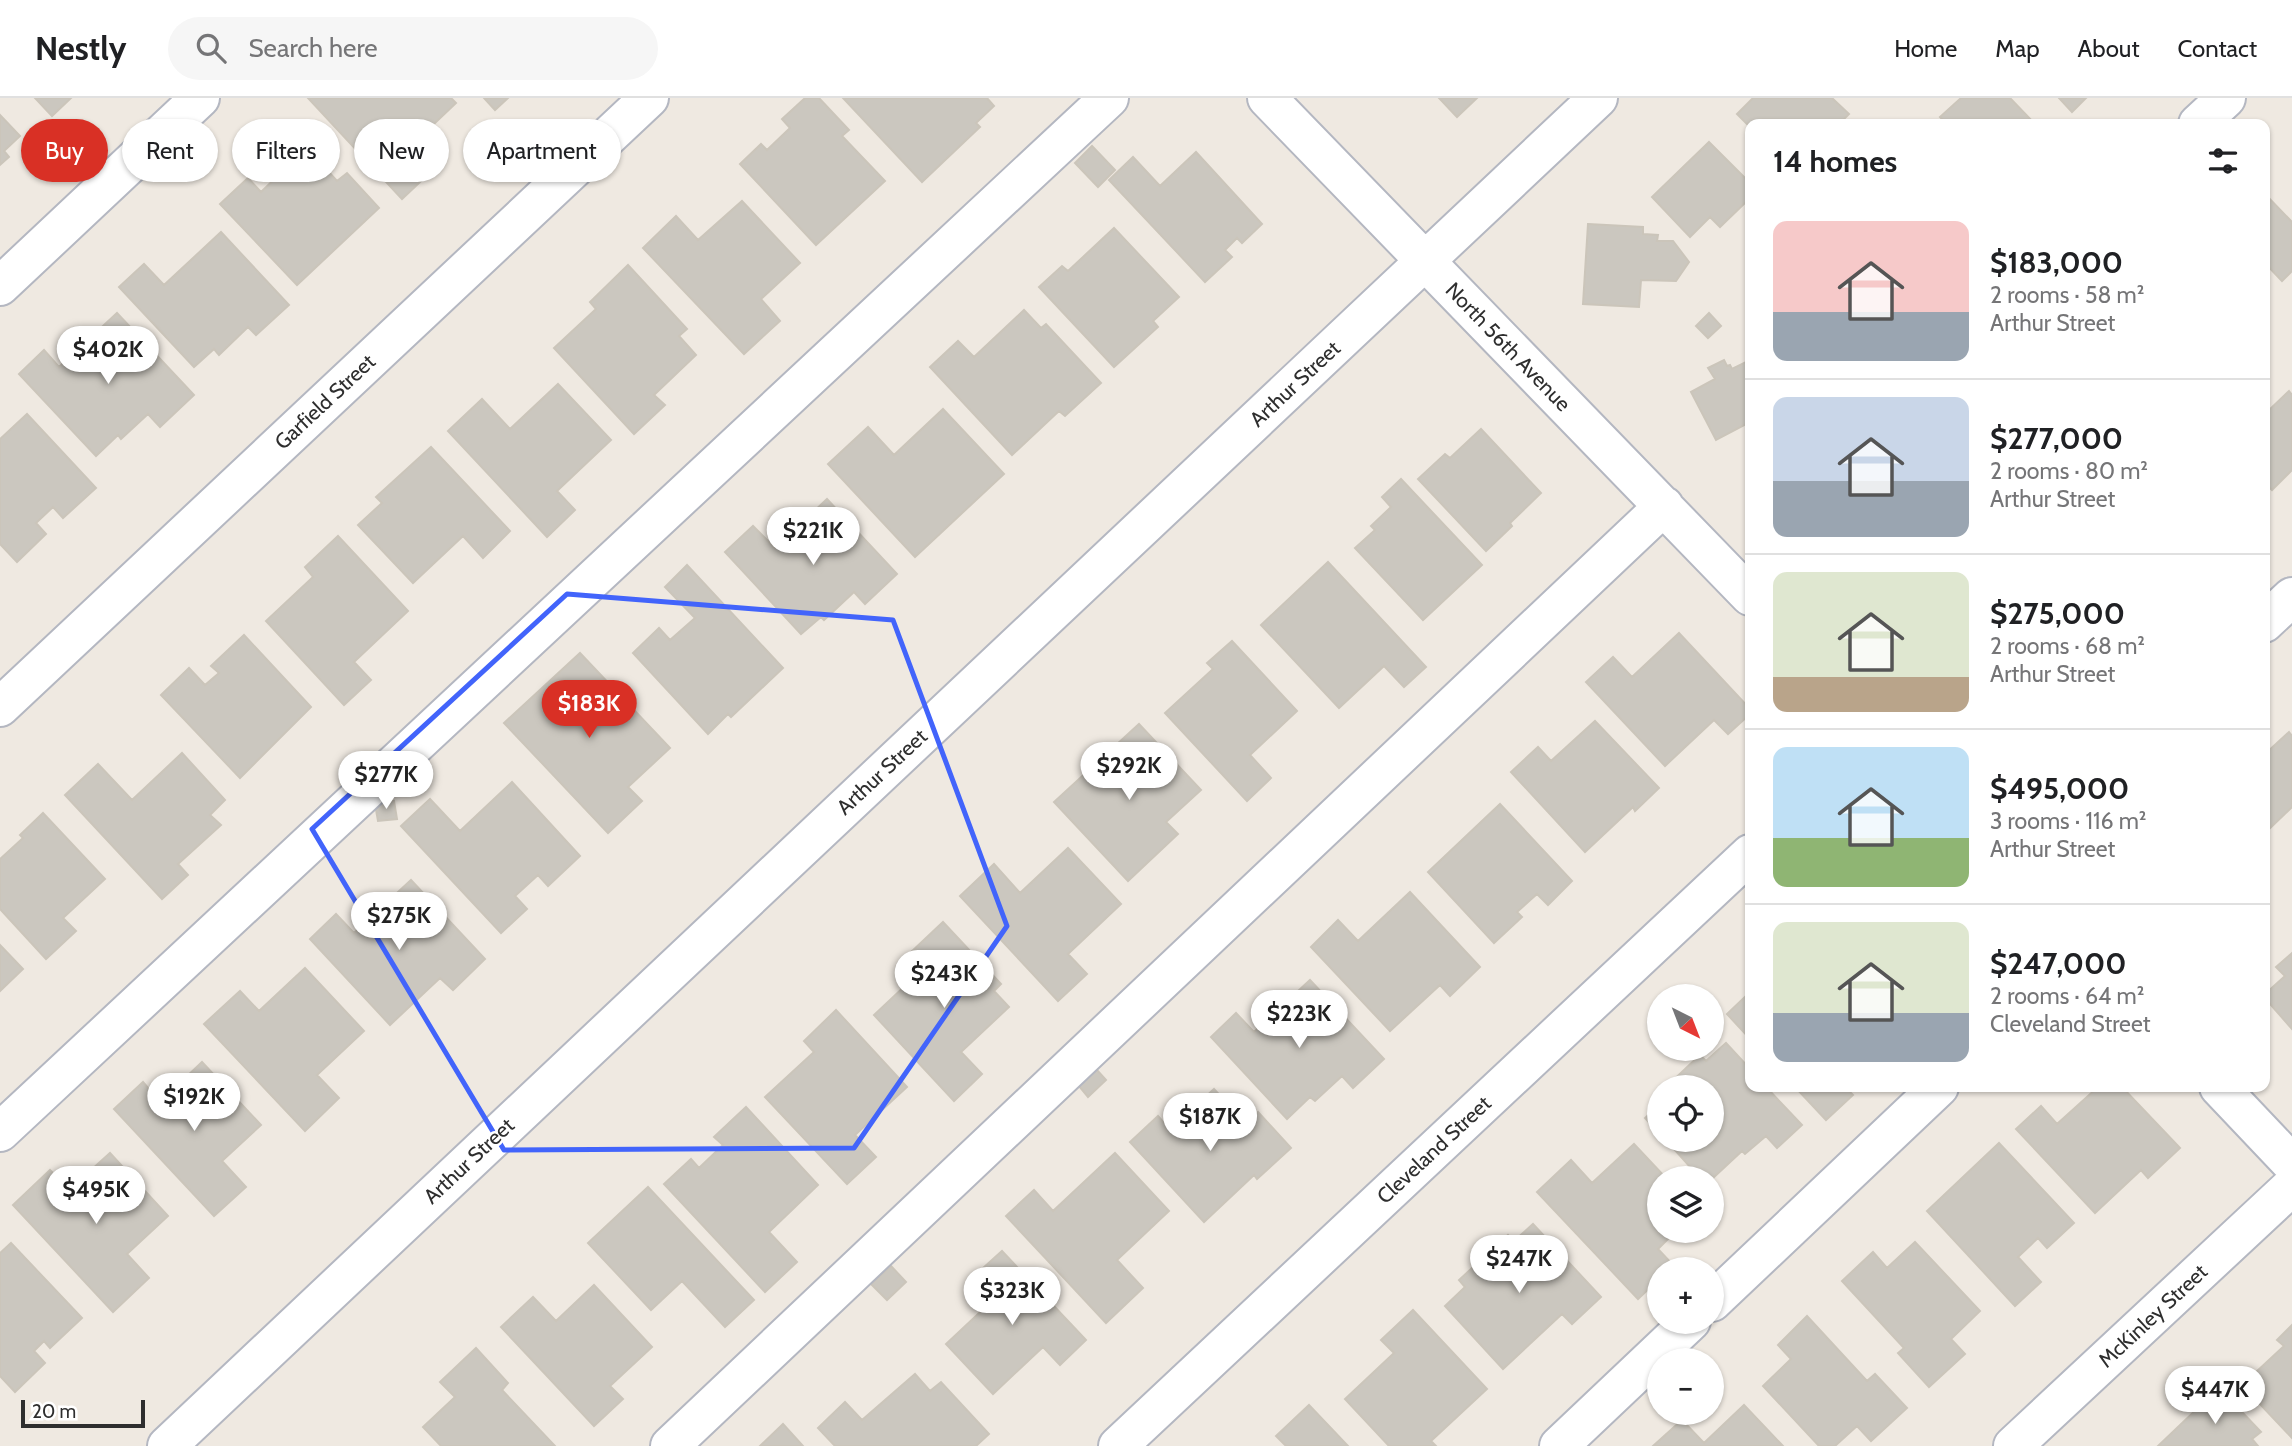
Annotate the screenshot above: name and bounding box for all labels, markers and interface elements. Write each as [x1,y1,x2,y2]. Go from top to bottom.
search box [168,17,658,80]
text: Nestly [35,28,126,68]
icon: search [192,29,230,67]
text: Search here [248,32,378,64]
text: Home [1894,34,1957,63]
text: Map [1995,34,2040,63]
text: About [2078,34,2140,63]
text: Contact [2178,34,2257,63]
chip: Buy [21,119,108,182]
chip: Rent [122,119,218,182]
chip: Filters [232,119,340,182]
chip: New [354,119,449,182]
chip: Apartment [463,119,621,182]
icon: filters [2204,142,2242,180]
text: 14 homes [1773,143,1897,180]
text: $183,000 [1990,244,2123,281]
icon: home [1829,249,1913,333]
street label: North 56th Avenue [1441,277,1576,416]
text: 2 rooms · 58 m² [1990,281,2144,309]
text: Arthur Street [1990,309,2115,337]
pin: $402K [59,327,157,386]
text: $402K [73,335,143,363]
street label: Arthur Street [1244,335,1345,432]
street label: Garfield Street [269,349,380,454]
text: $277,000 [1990,420,2123,457]
icon: home [1829,425,1913,509]
text: 2 rooms · 80 m² [1990,457,2148,485]
text: Arthur Street [1990,485,2115,513]
pin: $221K [764,508,862,567]
text: $221K [783,516,843,544]
text: $275,000 [1990,595,2125,632]
icon: home [1829,600,1913,684]
text: 2 rooms · 68 m² [1990,632,2145,660]
text: Arthur Street [1990,660,2115,688]
pin: $183K [540,680,638,740]
text: $183K [558,689,620,717]
street label: Arthur Street [831,723,932,820]
pin: $292K [1080,742,1178,802]
text: $292K [1096,751,1162,779]
pin: $277K [337,752,435,811]
text: $277K [354,760,418,788]
text: $495,000 [1990,770,2129,807]
icon: home [1829,775,1913,859]
text: 3 rooms · 116 m² [1990,807,2146,835]
text: Arthur Street [1990,835,2115,863]
pin: $275K [350,892,448,952]
text: $275K [367,901,431,929]
text: $247,000 [1990,945,2126,982]
pin: $243K [895,950,993,1010]
icon: home [1829,950,1913,1034]
text: $243K [911,959,977,987]
text: 2 rooms · 64 m² [1990,982,2144,1010]
north arrow [1647,984,1724,1060]
map controls [1647,984,1724,1425]
pin: $223K [1250,990,1348,1050]
text: $223K [1267,999,1331,1027]
text: Cleveland Street [1990,1010,2150,1038]
pin: $192K [145,1074,243,1133]
button: locate [1647,1075,1724,1152]
text: $192K [163,1082,225,1110]
street label: Cleveland Street [1372,1091,1496,1209]
pin: $187K [1161,1094,1259,1153]
text: $187K [1179,1102,1241,1130]
street label: Arthur Street [418,1112,519,1209]
pin: $495K [47,1166,145,1226]
button: layers [1647,1166,1724,1243]
text: $495K [62,1175,130,1203]
pin: $247K [1470,1236,1568,1295]
text: $247K [1486,1244,1552,1272]
button: + [1647,1257,1724,1334]
street label: McKinley Street [2093,1259,2212,1372]
pin: $323K [963,1268,1061,1327]
text: $323K [980,1276,1044,1304]
button: − [1647,1348,1724,1425]
pin: $447K [2166,1366,2264,1426]
text: $447K [2181,1375,2249,1403]
scale bar [21,1397,145,1429]
text: 20 m [32,1400,76,1423]

